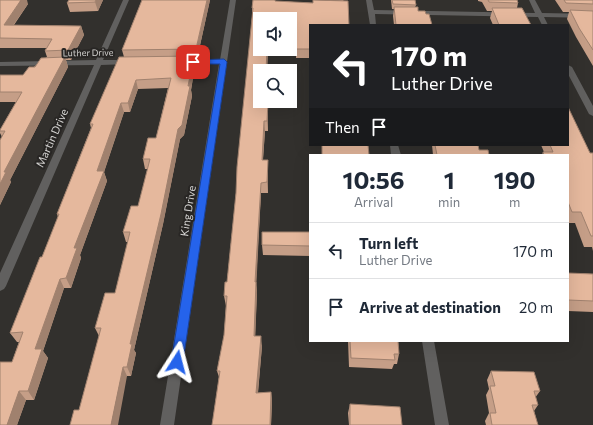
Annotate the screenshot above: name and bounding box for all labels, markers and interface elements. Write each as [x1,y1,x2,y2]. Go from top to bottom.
map controls [253,12,297,108]
button: sound [253,12,297,56]
text: 170 m [391,38,467,72]
icon: left [325,40,377,92]
pin [176,45,210,79]
street label: Luther Drive [62,47,114,58]
icon: arrive [182,51,204,73]
button: search [253,64,297,108]
text: Luther Drive [391,72,493,94]
street label: Martin Drive [33,106,70,169]
icon: arrive [368,116,390,138]
text: Then [325,118,360,136]
text: 10:56 [343,165,405,194]
text: 1 [444,165,455,194]
text: 190 [494,165,535,194]
street label: King Drive [177,184,198,237]
text: Arrival [354,194,393,210]
text: min [438,194,460,210]
text: m [509,194,520,210]
text: Turn left [359,234,418,252]
icon: left [325,240,347,262]
text: 170 m [513,242,553,260]
text: Luther Drive [359,252,432,268]
icon: arrive [325,296,347,318]
text: Arrive at destination [359,298,501,316]
text: 20 m [519,298,553,316]
position arrow [156,341,198,383]

